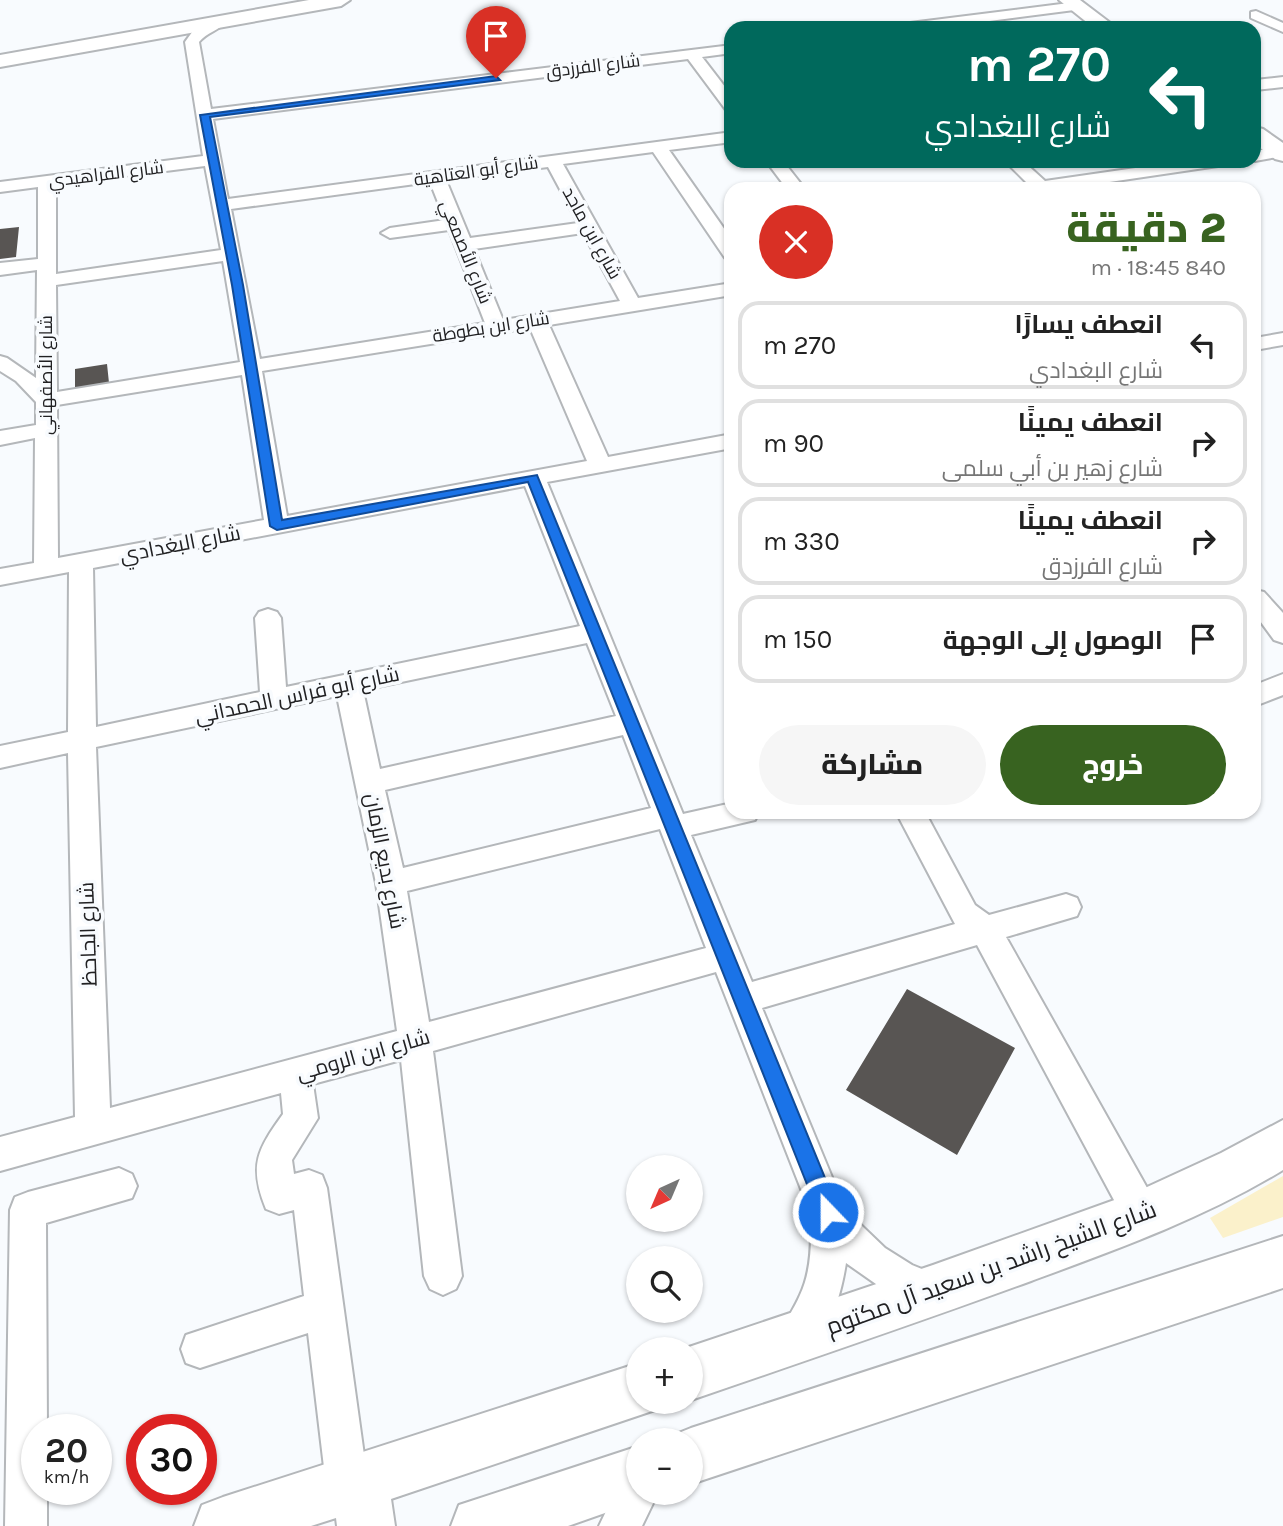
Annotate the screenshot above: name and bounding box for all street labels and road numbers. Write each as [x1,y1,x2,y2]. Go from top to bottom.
street label: شارع الفرزدق [545,49,642,84]
street label: شارع أبو العتاهية [412,151,540,192]
street label: شارع الفراهيدي [47,156,165,195]
street label: شارع ابن ماجد [557,183,626,283]
street label: شارع الأصمعي [432,197,497,308]
street label: شارع ابن بطوطة [431,307,551,348]
street label: شارع الأصفهاني [35,315,60,435]
street label: شارع البغدادي [118,521,243,571]
street label: شارع أبو فراس الحمداني [192,661,402,732]
street label: شارع بديع الزمان [358,791,410,931]
street label: شارع الجاحظ [74,881,104,987]
street label: شارع ابن الرومي [293,1024,434,1089]
street label: شارع الشيخ راشد بن سعيد آل مكتوم [822,1195,1161,1343]

